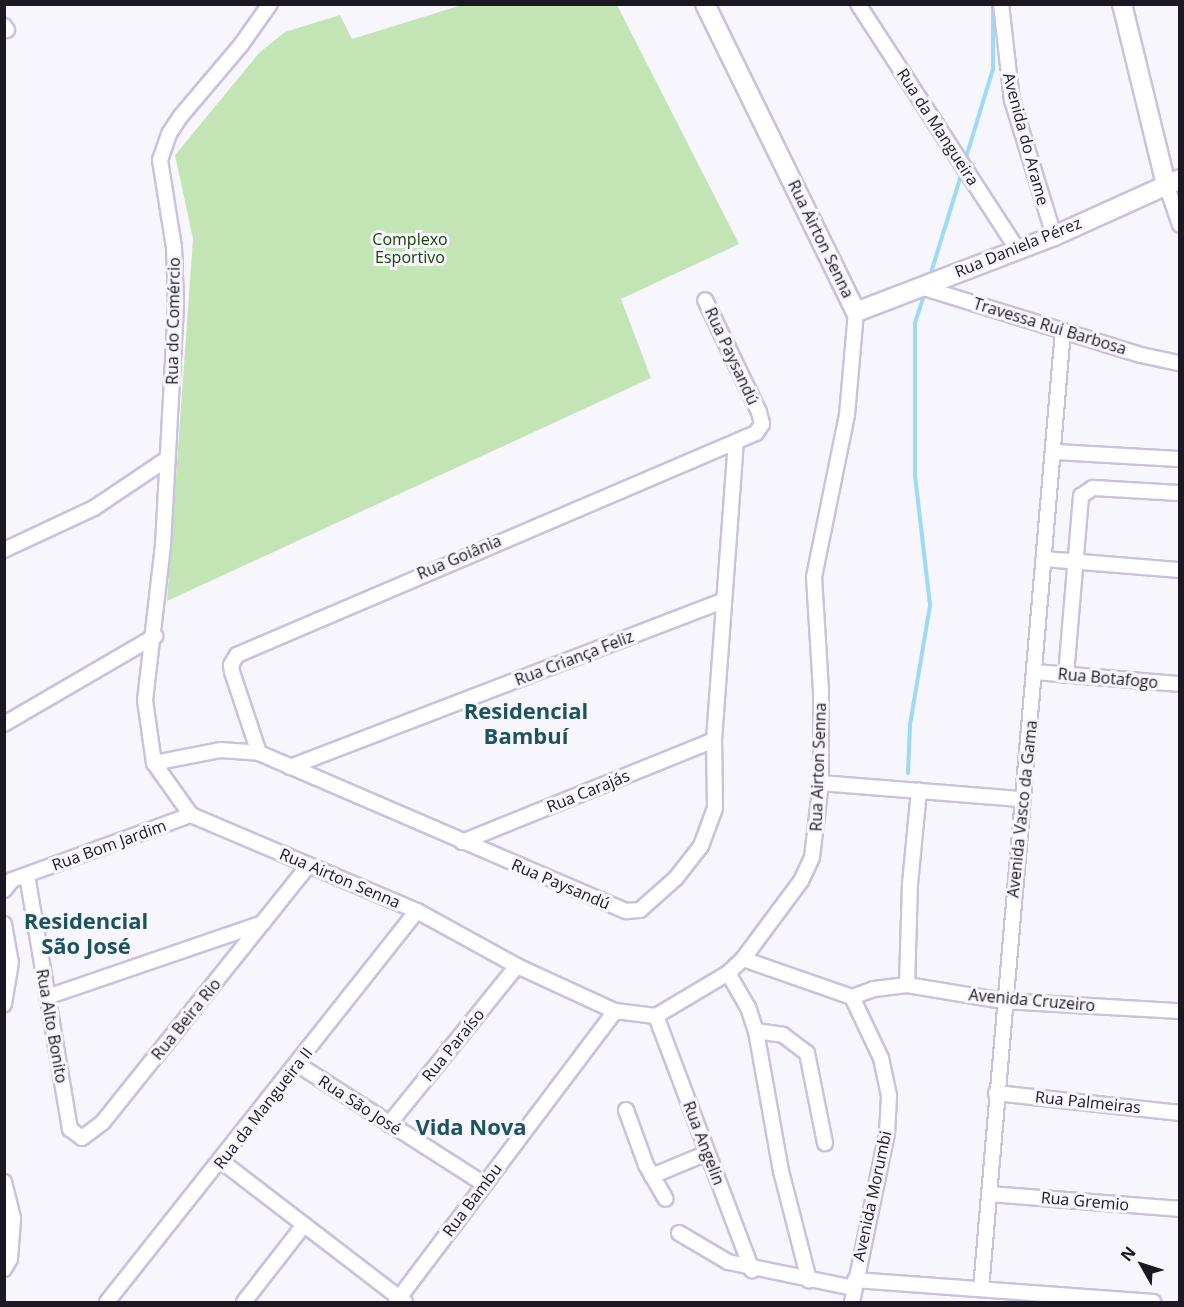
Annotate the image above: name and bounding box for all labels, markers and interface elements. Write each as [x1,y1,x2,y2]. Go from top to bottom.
street label: Rua da Mangueira [893,65,983,189]
street label: Avenida do Arame [999,70,1053,208]
street label: Rua Airton Senna [784,177,858,301]
street label: Rua Daniela Pérez [952,213,1084,281]
park label: Complexo Esportivo [372,229,448,267]
street label: Rua do Comércio [162,257,184,385]
street label: Travessa Rui Barbosa [971,294,1129,358]
street label: Rua Paysandú [701,304,763,408]
street label: Rua Goiânia [414,531,504,583]
street label: Rua Criança Feliz [512,627,636,689]
street label: Rua Botafogo [1057,664,1159,692]
district label: Residencial Bambuí [464,697,588,748]
street label: Rua Airton Senna [806,702,830,832]
street label: Avenida Vasco da Gama [1003,719,1041,899]
street label: Rua Carajás [544,766,632,816]
street label: Rua Bom Jardim [49,815,169,875]
street label: Rua Airton Senna [277,844,403,912]
street label: Rua Paysandú [509,855,613,913]
district label: Residencial São José [24,907,148,958]
street label: Rua Alto Bonito [33,967,71,1085]
street label: Rua Beira Rio [147,974,225,1064]
street label: Avenida Cruzeiro [968,985,1096,1015]
street label: Rua Paraíso [418,1005,488,1085]
street label: Rua da Mangueira II [210,1043,316,1173]
street label: Rua São José [315,1071,405,1139]
street label: Rua Palmeiras [1034,1087,1142,1117]
street label: Rua Angelin [679,1098,729,1188]
district label: Vida Nova [415,1114,527,1140]
street label: Avenida Morumbi [849,1129,895,1263]
street label: Rua Bambu [438,1160,506,1240]
street label: Rua Gremio [1040,1188,1130,1214]
north arrow [1112,1235,1172,1295]
text: N [1115,1242,1141,1266]

